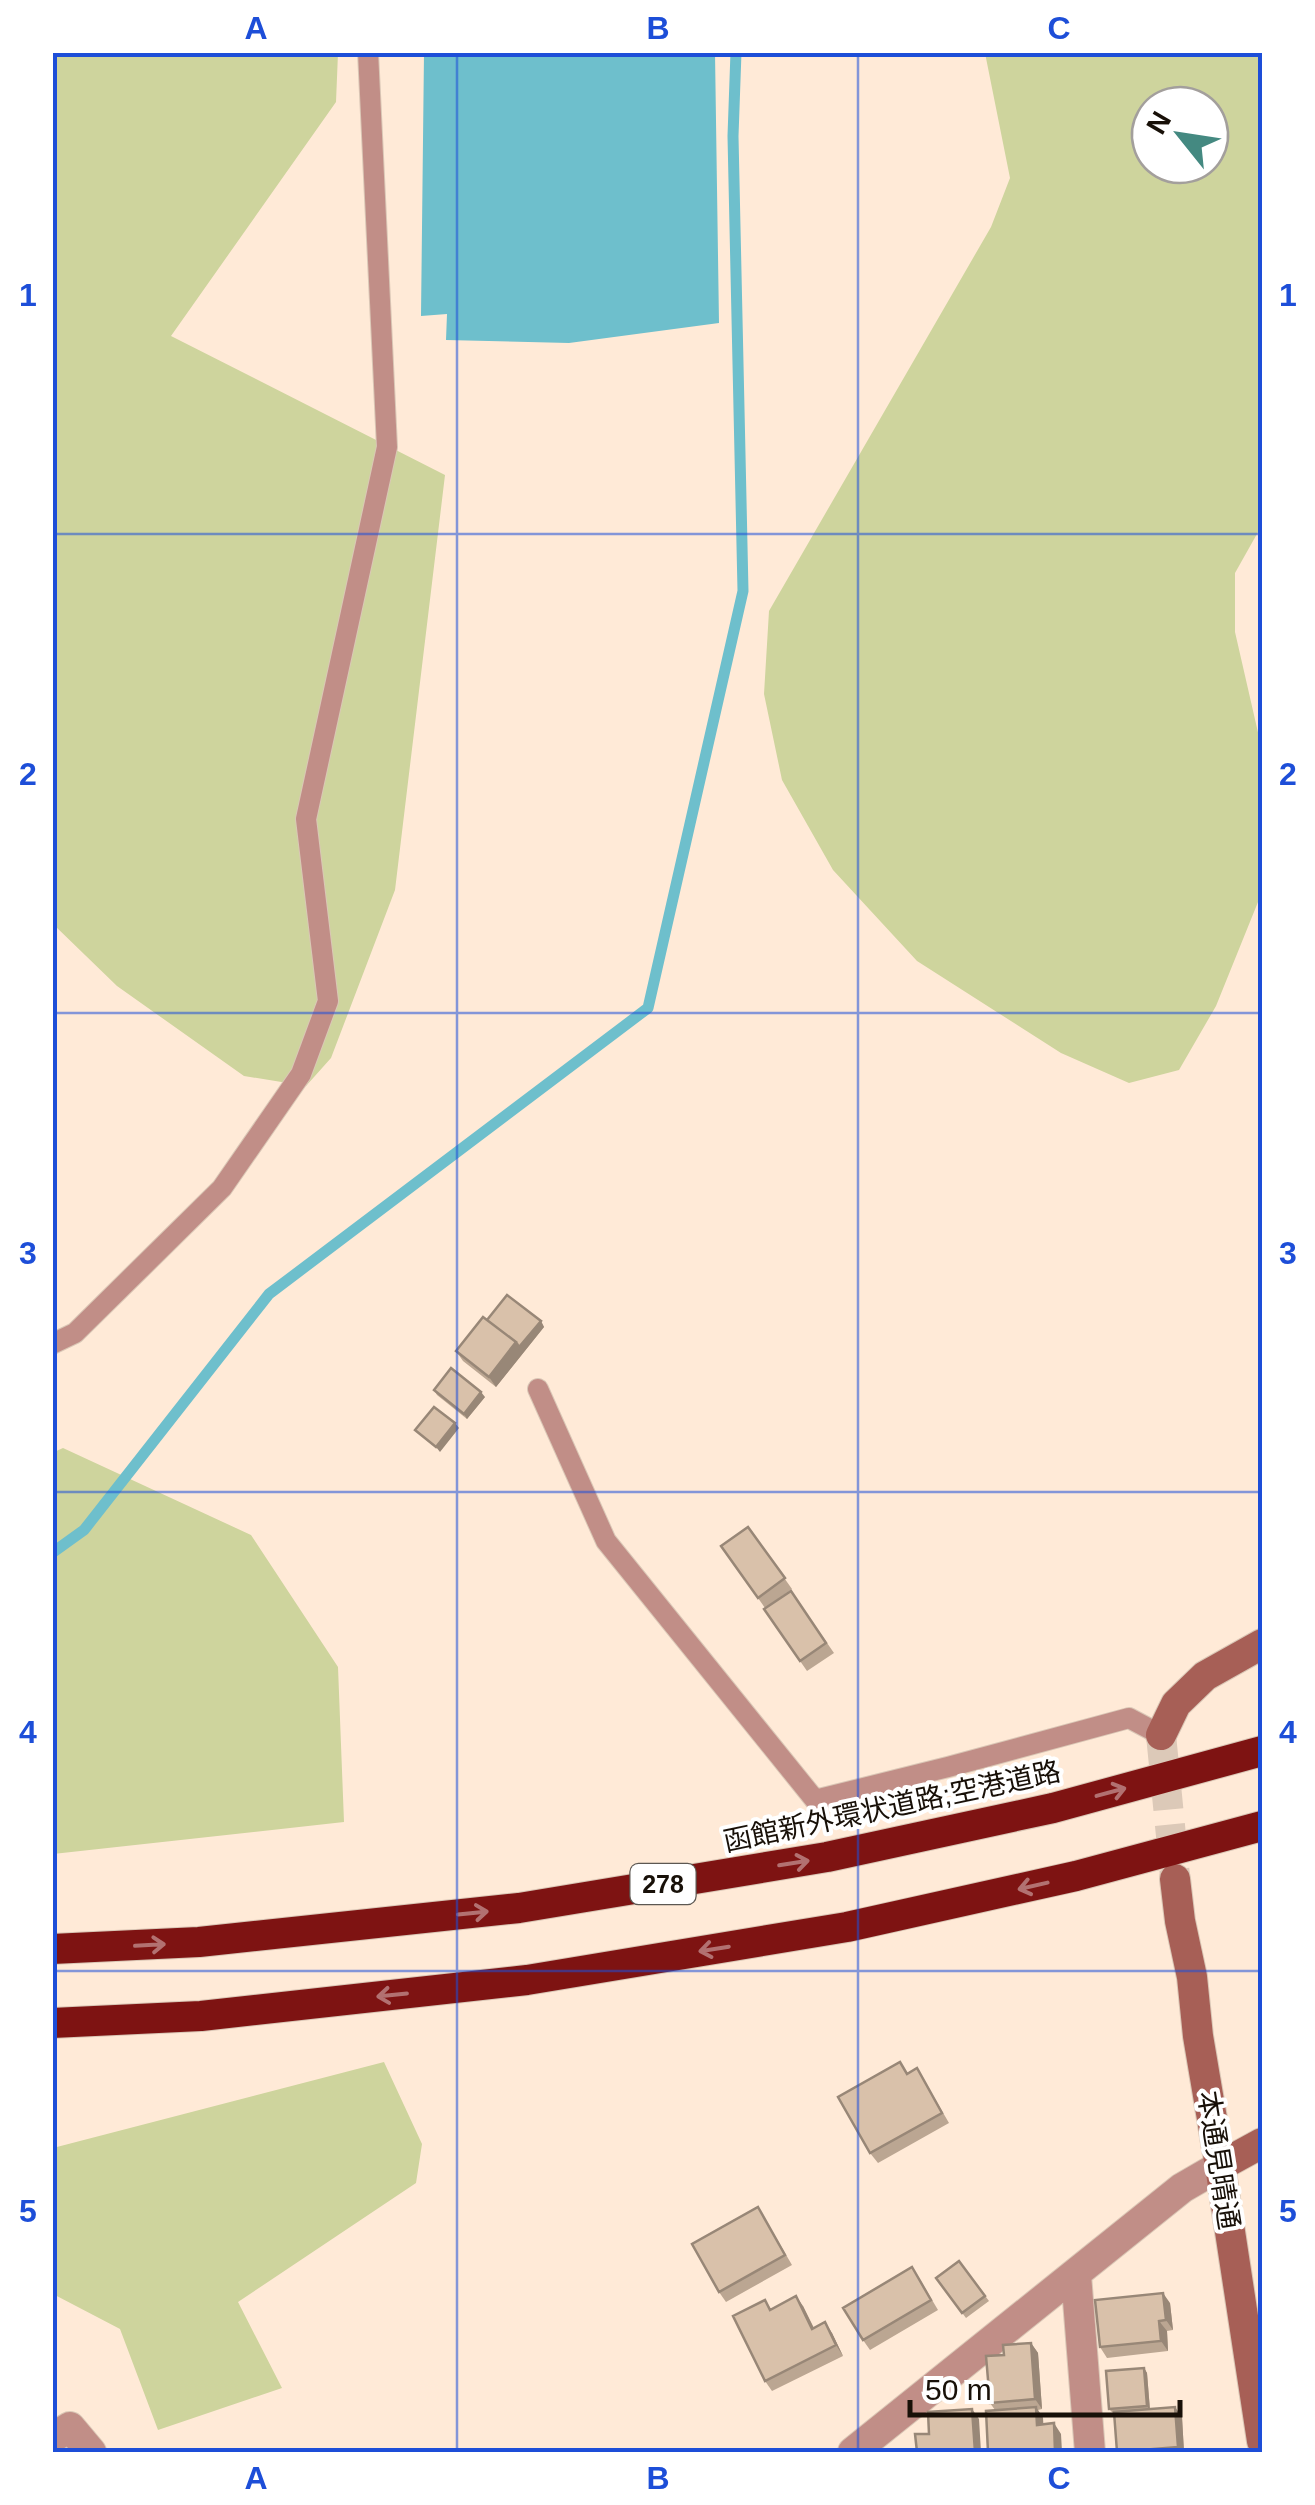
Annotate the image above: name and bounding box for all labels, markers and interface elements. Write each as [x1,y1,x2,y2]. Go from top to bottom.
text: A [244,10,268,46]
text: B [646,10,670,46]
text: C [1047,10,1071,46]
north arrow [1130,85,1230,185]
text: N [1140,106,1177,139]
text: 1 [19,277,37,313]
text: 1 [1279,277,1297,313]
text: 2 [19,756,37,792]
text: 2 [1279,756,1297,792]
text: 3 [19,1235,37,1271]
text: 3 [1279,1235,1297,1271]
text: 4 [19,1714,37,1750]
text: 4 [1279,1714,1297,1750]
street label: 函館新外環状道路;空港道路 [721,1756,1063,1857]
one-way arrow [1095,1781,1126,1800]
one-way arrow [778,1853,810,1872]
road number: 278 [630,1864,696,1904]
one-way arrow [1018,1877,1050,1896]
one-way arrow [457,1903,489,1922]
one-way arrow [133,1935,165,1954]
one-way arrow [698,1940,731,1959]
one-way arrow [377,1986,409,2005]
street label: 本通見晴通 [1192,2089,1245,2232]
text: 5 [19,2193,37,2229]
text: 5 [1279,2193,1297,2229]
scale bar [910,2355,1180,2417]
text: 50 m [925,2373,992,2406]
text: A [244,2460,268,2496]
text: B [646,2460,670,2496]
text: C [1047,2460,1071,2496]

